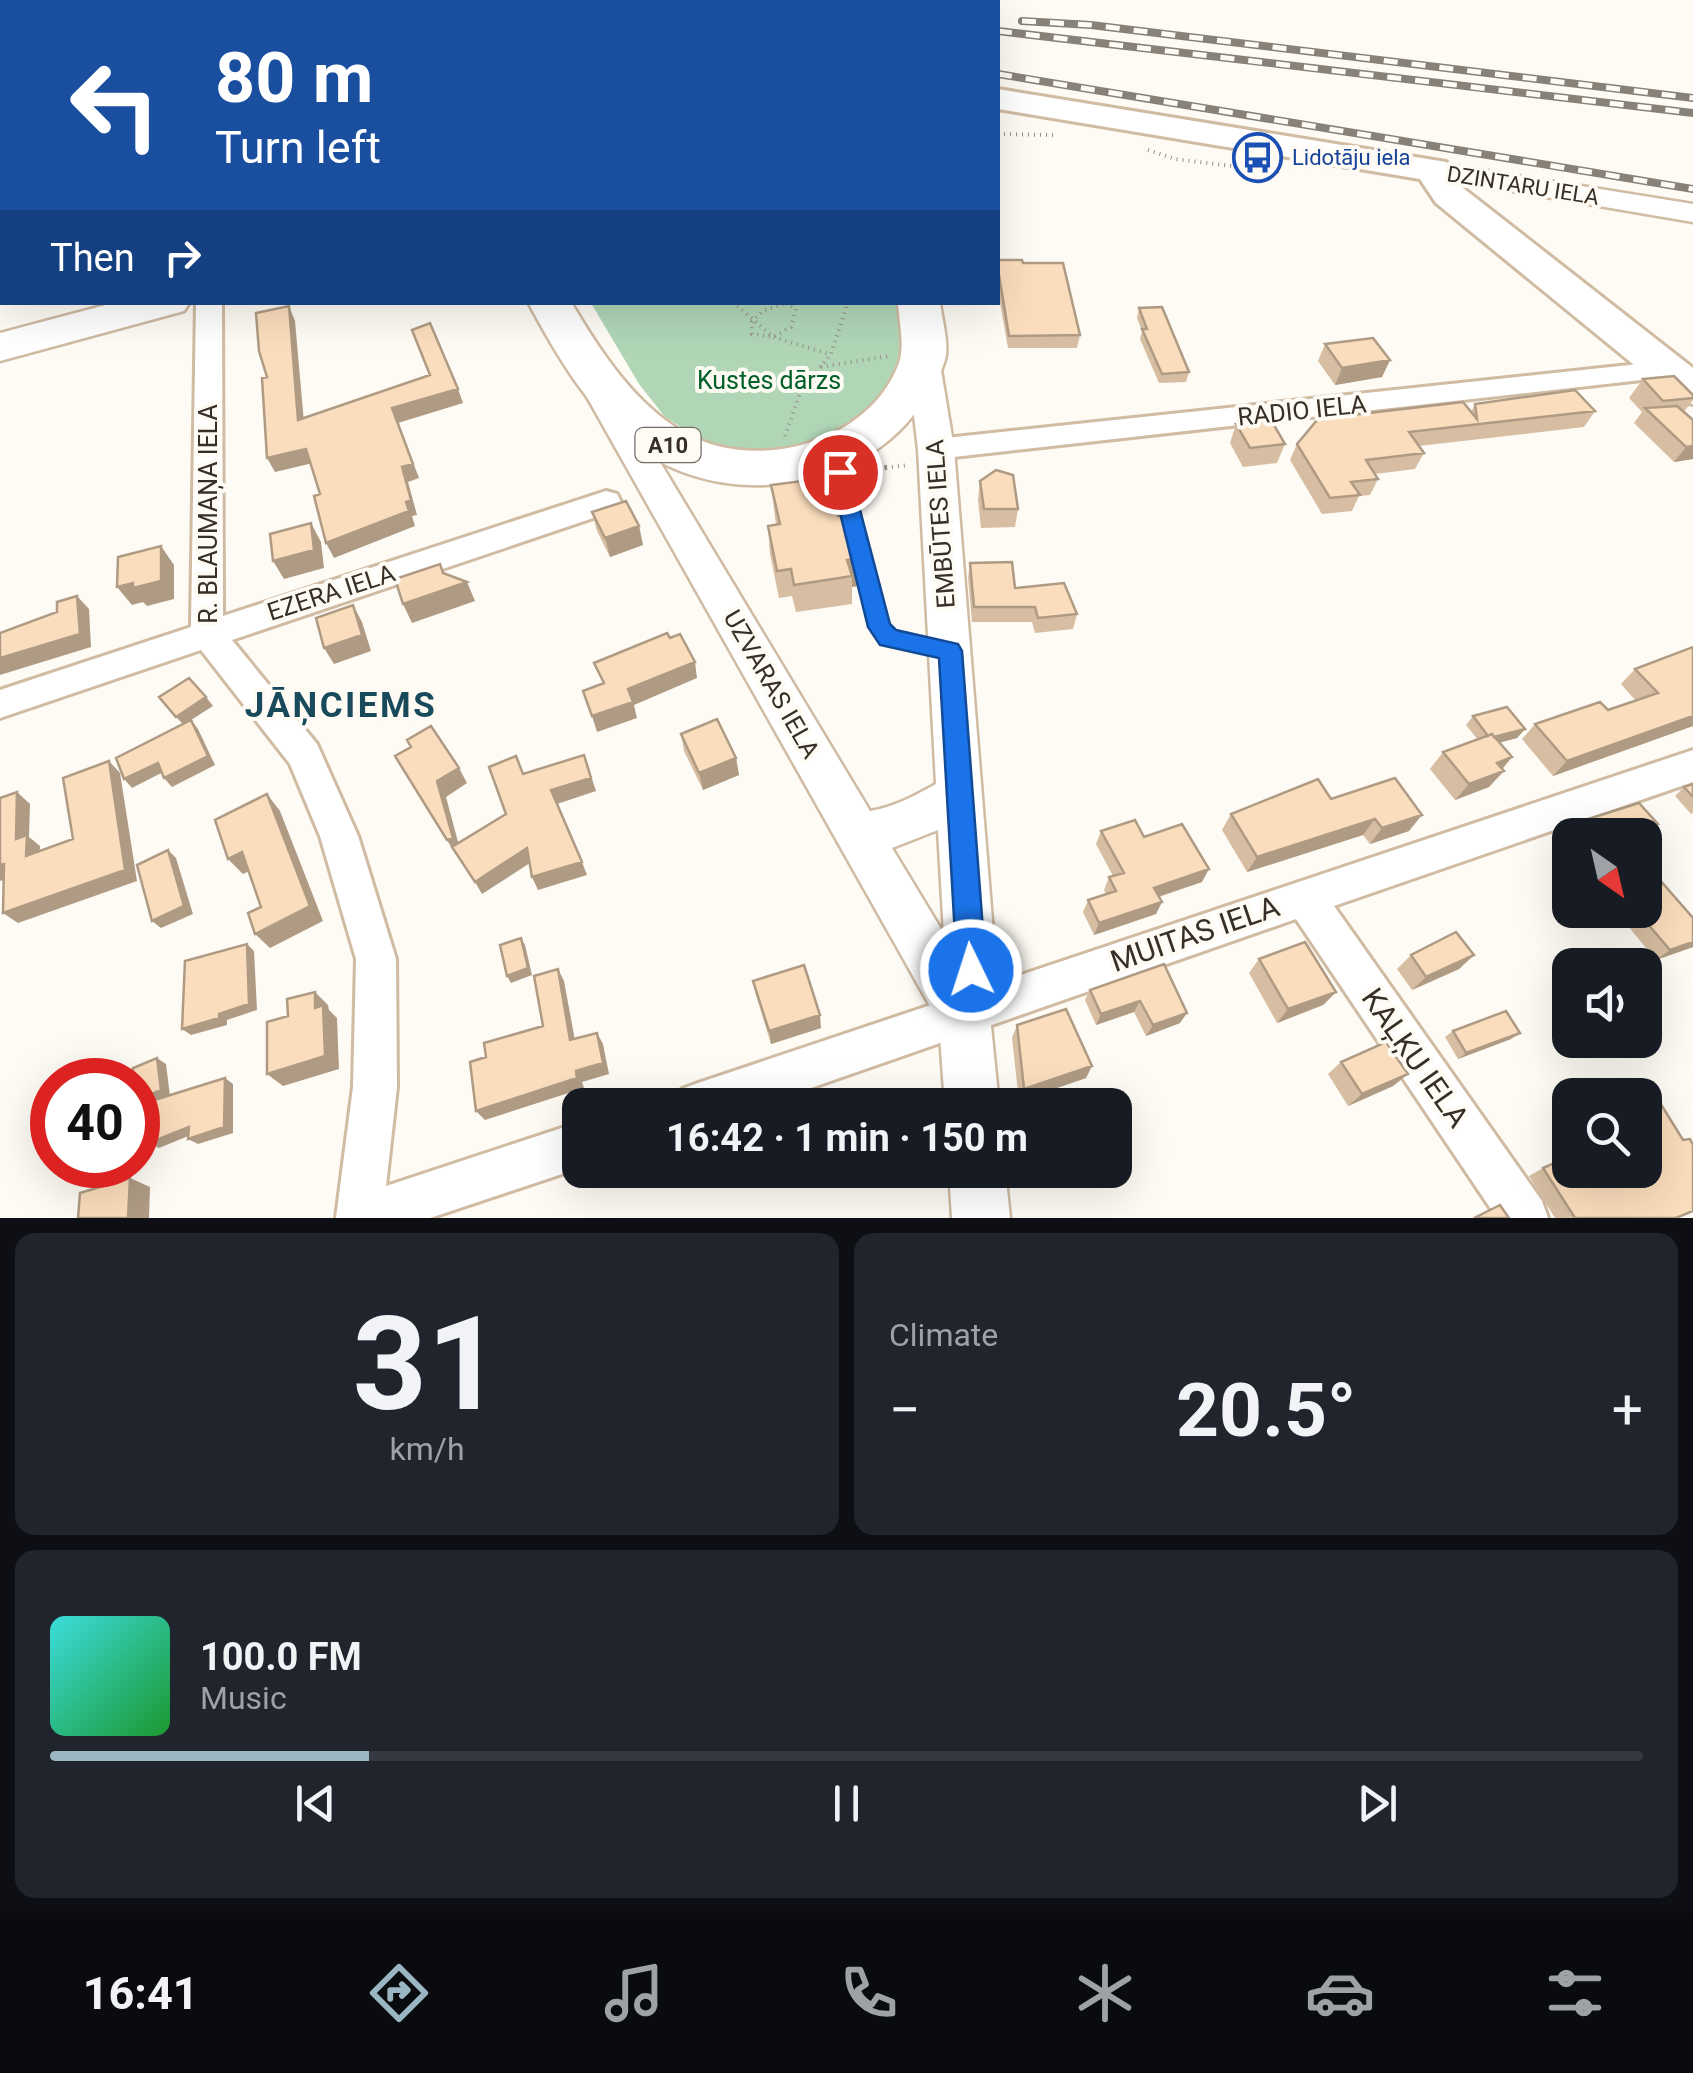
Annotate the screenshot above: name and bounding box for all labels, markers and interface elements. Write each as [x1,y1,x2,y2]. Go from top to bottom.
text: 80 m [215,37,373,119]
icon: left [50,40,180,170]
text: Turn left [215,121,381,174]
bus stop icon: Lidotāju iela [1231,131,1283,183]
place label: Lidotāju iela [1292,145,1411,170]
street label: DZINTARU IELA [1445,161,1601,210]
icon: right [155,230,210,285]
text: Then [50,236,135,280]
park label: Kustes dārzs [697,366,841,395]
street label: RADIO IELA [1236,389,1368,432]
street label: R. BLAUMAŅA IELA [194,404,224,624]
road number: A10 [636,428,700,462]
pin [798,430,883,515]
street label: EMBŪTES IELA [920,439,961,609]
icon: arrive [813,445,868,500]
street label: EZERA IELA [264,558,399,627]
street label: UZVARAS IELA [717,605,826,764]
district label: JĀŅCIEMS [245,685,437,726]
north arrow [1552,818,1662,928]
map controls [1552,818,1662,1188]
street label: MUITAS IELA [1106,888,1284,979]
position arrow [919,918,1023,1022]
button: sound [1552,948,1662,1058]
street label: KAĻĶU IELA [1354,982,1476,1135]
speed limit sign: 40 [30,1058,160,1188]
button: search [1552,1078,1662,1188]
text: 16:42 · 1 min · 150 m [666,1116,1028,1160]
text: 31 [352,1288,502,1441]
text: Climate [889,1316,998,1354]
text: 20.5° [1176,1366,1356,1454]
text: − [889,1378,920,1442]
text: + [1612,1378,1643,1442]
text: km/h [389,1430,465,1468]
text: 100.0 FM [200,1635,362,1679]
text: Music [200,1679,287,1717]
icon: previous [288,1776,343,1831]
icon: pause [819,1776,874,1831]
icon: next [1350,1776,1405,1831]
icon: directions [364,1958,434,2028]
icon: music [599,1958,669,2028]
icon: phone [834,1958,904,2028]
icon: climate [1070,1958,1140,2028]
icon: car [1305,1958,1375,2028]
icon: filters [1540,1958,1610,2028]
text: 16:41 [83,1967,199,2020]

